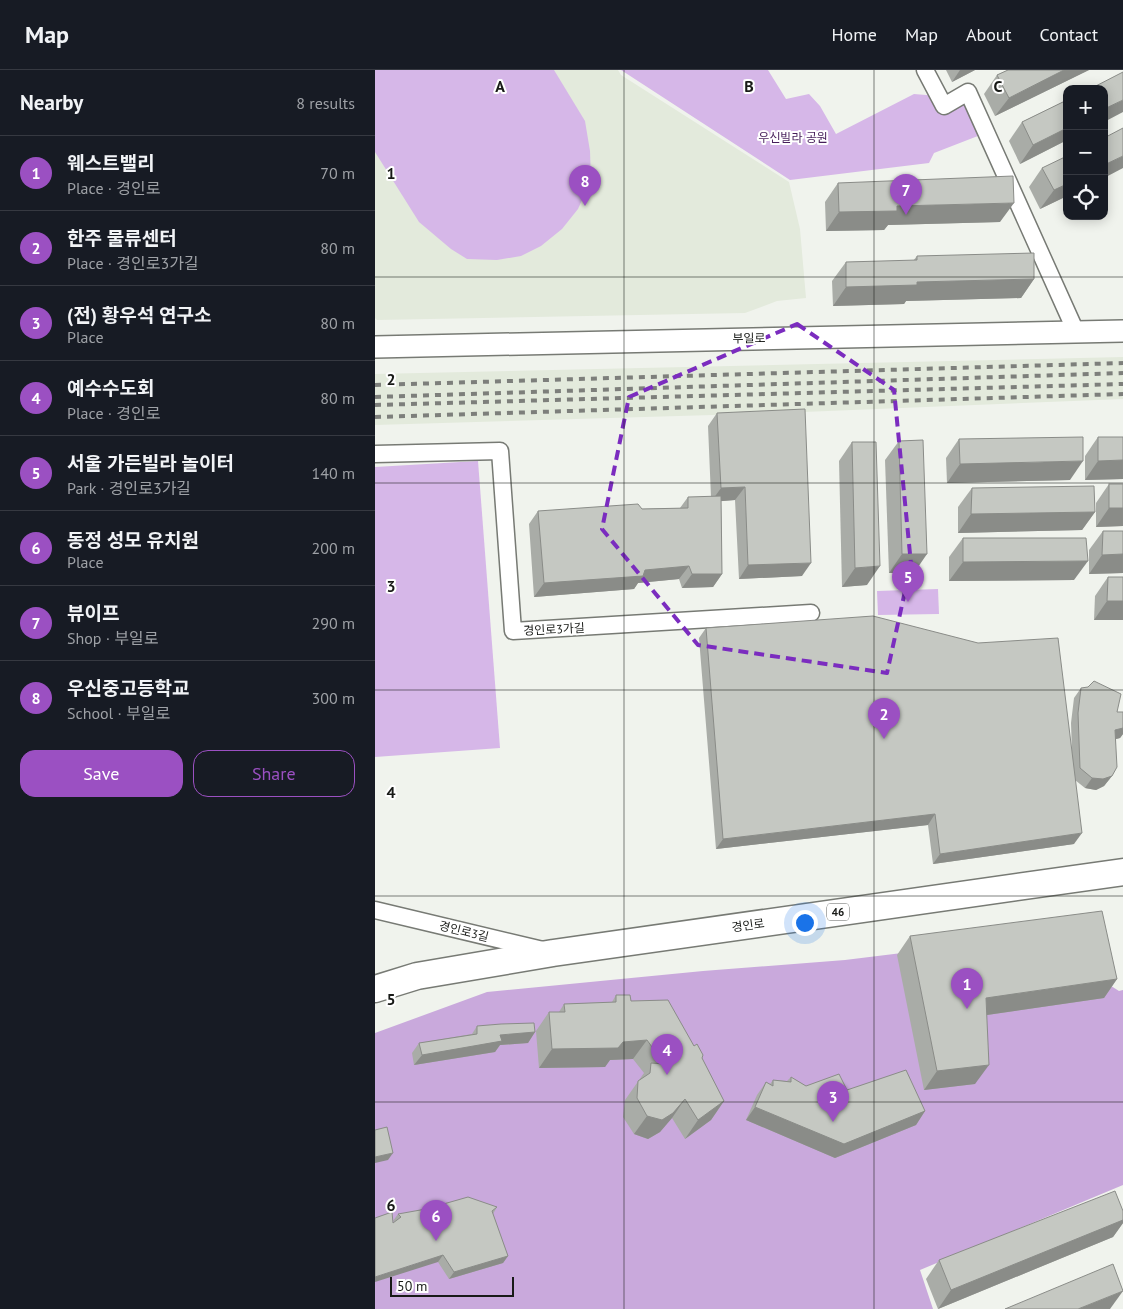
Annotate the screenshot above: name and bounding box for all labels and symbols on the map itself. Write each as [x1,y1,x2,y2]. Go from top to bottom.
text: A [495,76,505,96]
text: B [744,76,754,96]
text: C [994,76,1003,96]
park label: 우신빌라 공원 [758,130,828,145]
text: 1 [386,163,396,183]
pin: 8 [569,165,601,206]
pin: 7 [890,174,922,215]
street label: 부일로 [732,330,766,346]
text: 2 [386,369,396,389]
pin: 5 [892,561,924,602]
text: 3 [386,576,396,596]
street label: 경인로3가길 [523,620,585,638]
pin: 2 [868,698,900,739]
text: 4 [386,782,396,802]
road number: 46 [827,904,849,920]
your location [792,910,818,936]
street label: 경인로 [731,915,765,935]
street label: 경인로3길 [438,918,490,944]
pin: 1 [951,968,983,1009]
text: 5 [386,989,396,1009]
pin: 4 [651,1034,683,1075]
pin: 3 [817,1081,849,1122]
text: 6 [386,1195,396,1215]
pin: 6 [420,1200,452,1241]
scale bar [390,1274,514,1297]

